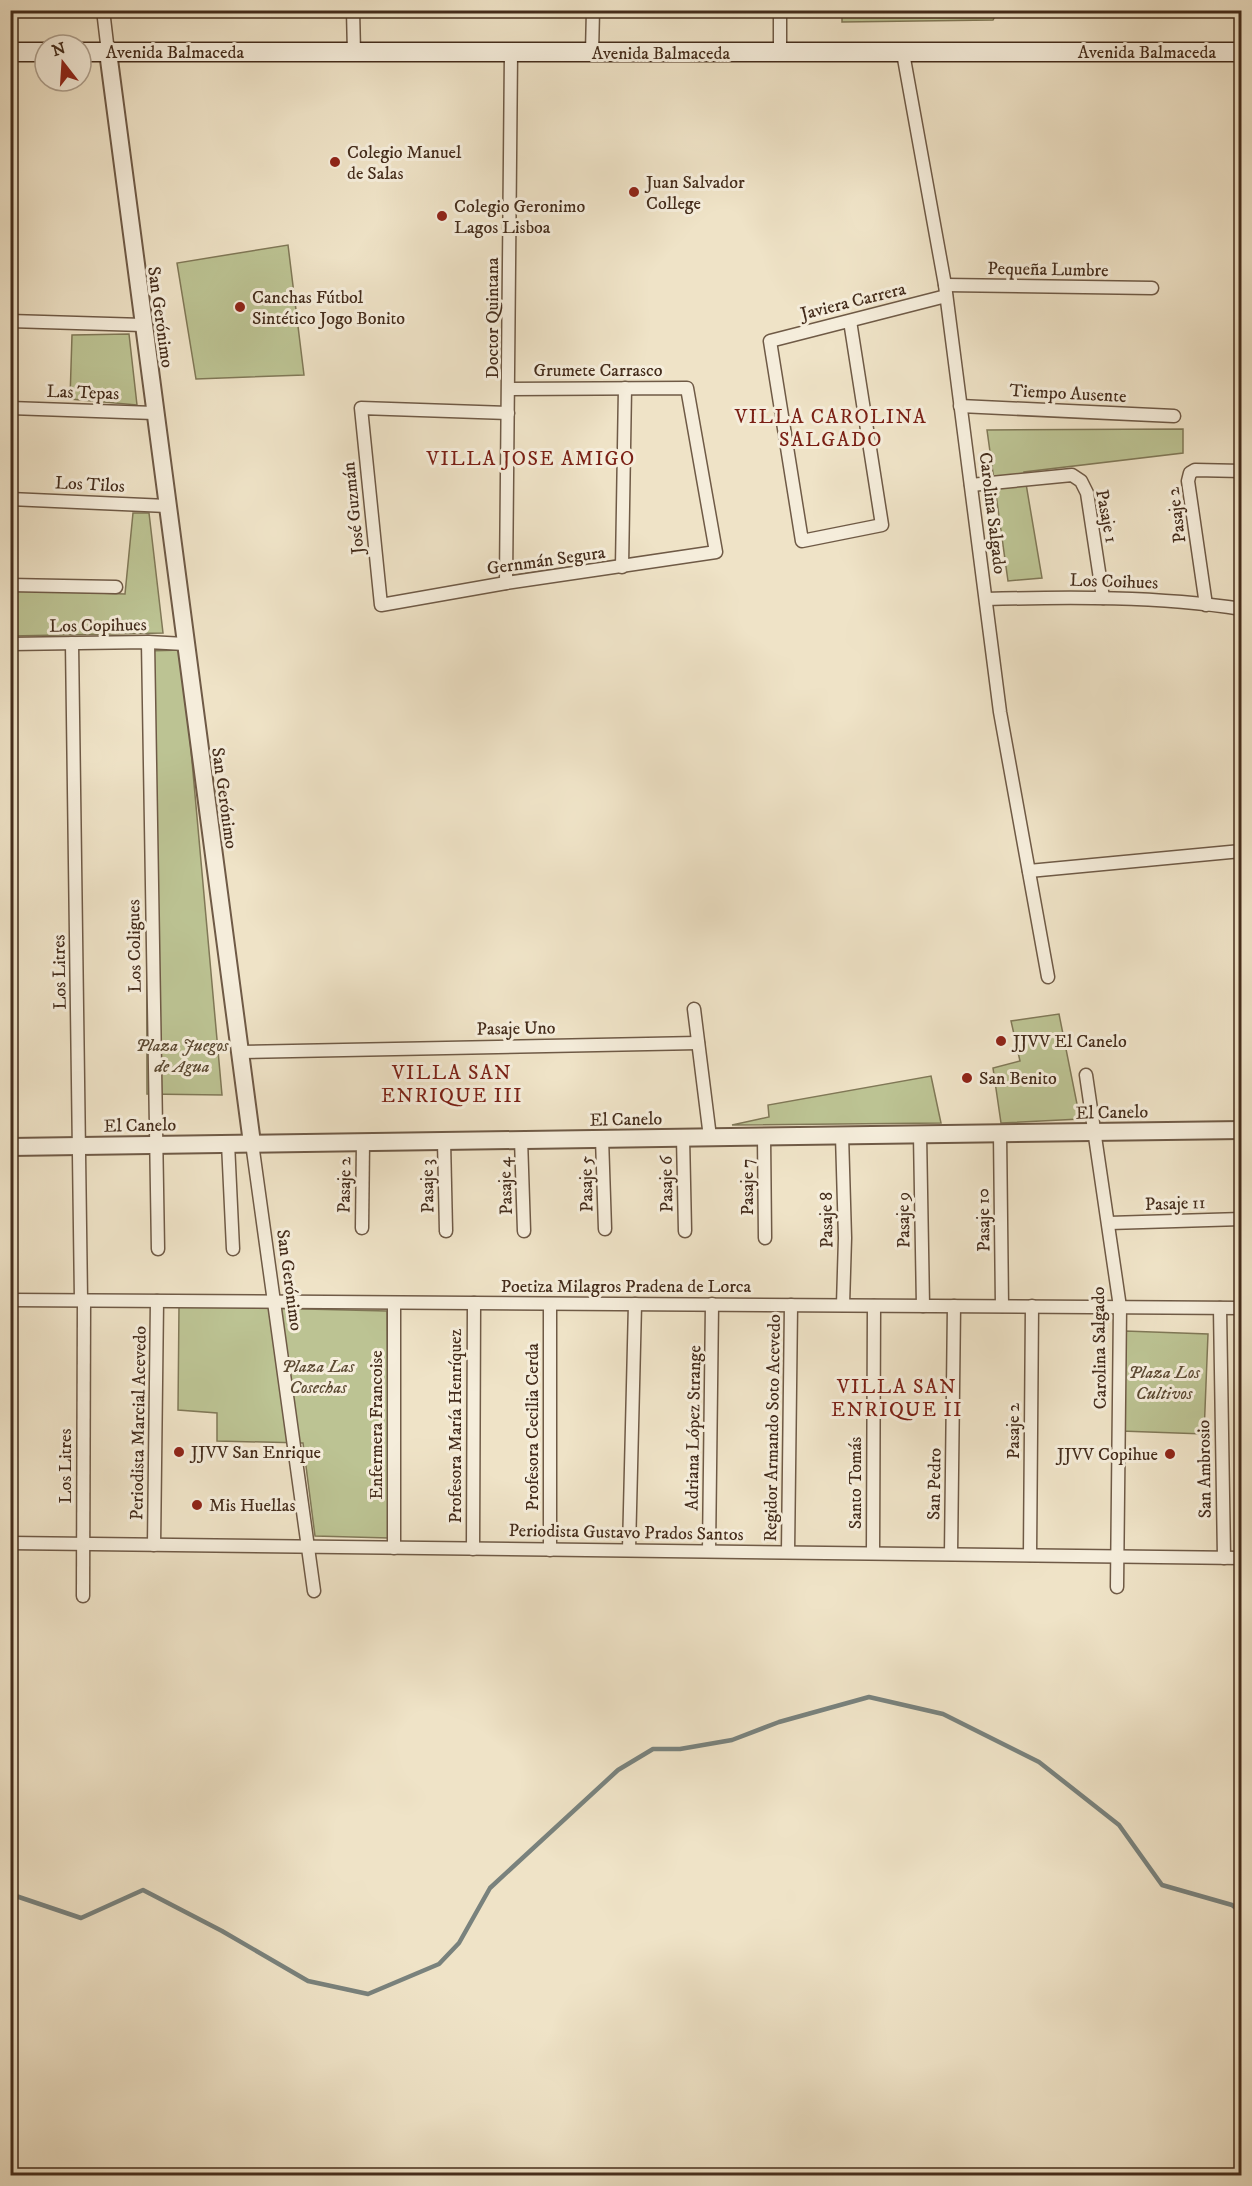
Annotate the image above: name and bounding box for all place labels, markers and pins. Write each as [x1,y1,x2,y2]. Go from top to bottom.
place label: Colegio Manuel de Salas [347,142,462,185]
marker: Colegio Manuel de Salas [328,155,342,169]
place label: Juan Salvador College [644,172,745,215]
marker: Juan Salvador College [627,185,641,199]
place label: Colegio Geronimo Lagos Lisboa [454,196,585,239]
marker: Colegio Geronimo Lagos Lisboa [435,209,449,223]
place label: Canchas Fútbol Sintético Jogo Bonito [252,287,405,330]
marker: Canchas Fútbol Sintético Jogo Bonito [233,300,247,314]
place label: JJVV El Canelo [1011,1031,1127,1053]
marker: JJVV El Canelo [994,1034,1008,1048]
place label: San Benito [979,1068,1057,1090]
marker: San Benito [960,1071,974,1085]
place label: JJVV San Enrique [189,1442,321,1464]
place label: JJVV Copihue [1055,1444,1158,1466]
marker: JJVV San Enrique [172,1445,186,1459]
marker: JJVV Copihue [1163,1447,1177,1461]
place label: Mis Huellas [209,1495,295,1517]
marker: Mis Huellas [190,1498,204,1512]

